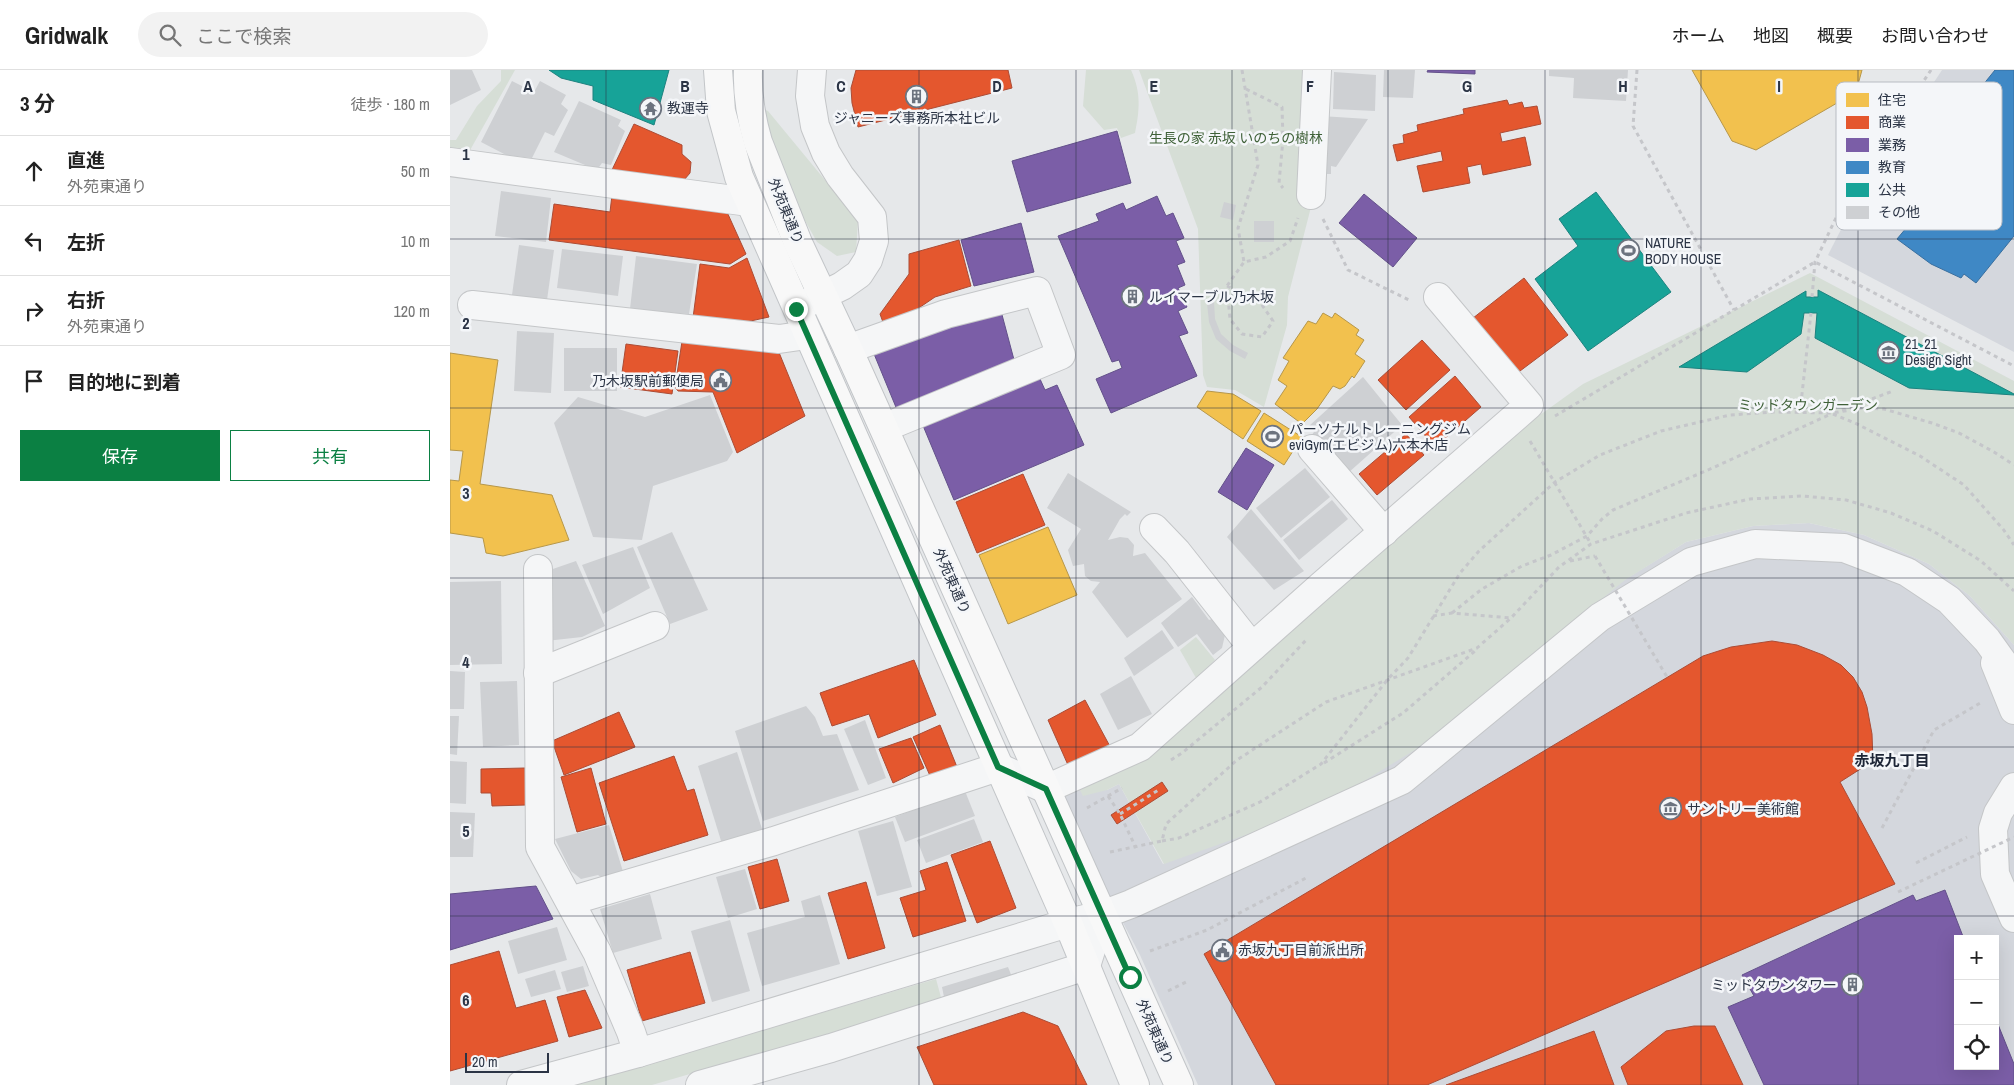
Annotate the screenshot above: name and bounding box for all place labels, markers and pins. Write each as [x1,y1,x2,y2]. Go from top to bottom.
building icon: ジャニーズ事務所本社ビル [905,84,929,108]
temple icon: 教運寺 [639,96,663,120]
place label: 教運寺 [667,99,709,117]
place label: ジャニーズ事務所本社ビル [834,109,1000,127]
place label: NATURE BODY HOUSE [1645,234,1721,268]
sports icon: NATURE BODY HOUSE [1617,239,1641,263]
building icon: ルイマーブル乃木坂 [1121,285,1145,309]
place label: ルイマーブル乃木坂 [1149,288,1274,306]
place label: 21_21 Design Sight [1905,335,1971,369]
museum icon: 21_21 Design Sight [1877,340,1901,364]
public building icon: 乃木坂駅前郵便局 [708,369,732,393]
place label: 乃木坂駅前郵便局 [592,372,704,390]
place label: パーソナルトレーニングジム eviGym(エビジム)六本木店 [1289,420,1471,454]
sports icon: パーソナルトレーニングジム eviGym(エビジム)六本木店 [1261,425,1285,449]
museum icon: サントリー美術館 [1659,797,1683,821]
place label: サントリー美術館 [1687,800,1799,818]
public building icon: 赤坂九丁目前派出所 [1210,938,1234,962]
place label: 赤坂九丁目前派出所 [1238,941,1364,959]
building icon: ミッドタウンタワー [1841,973,1865,997]
place label: ミッドタウンタワー [1711,976,1837,994]

